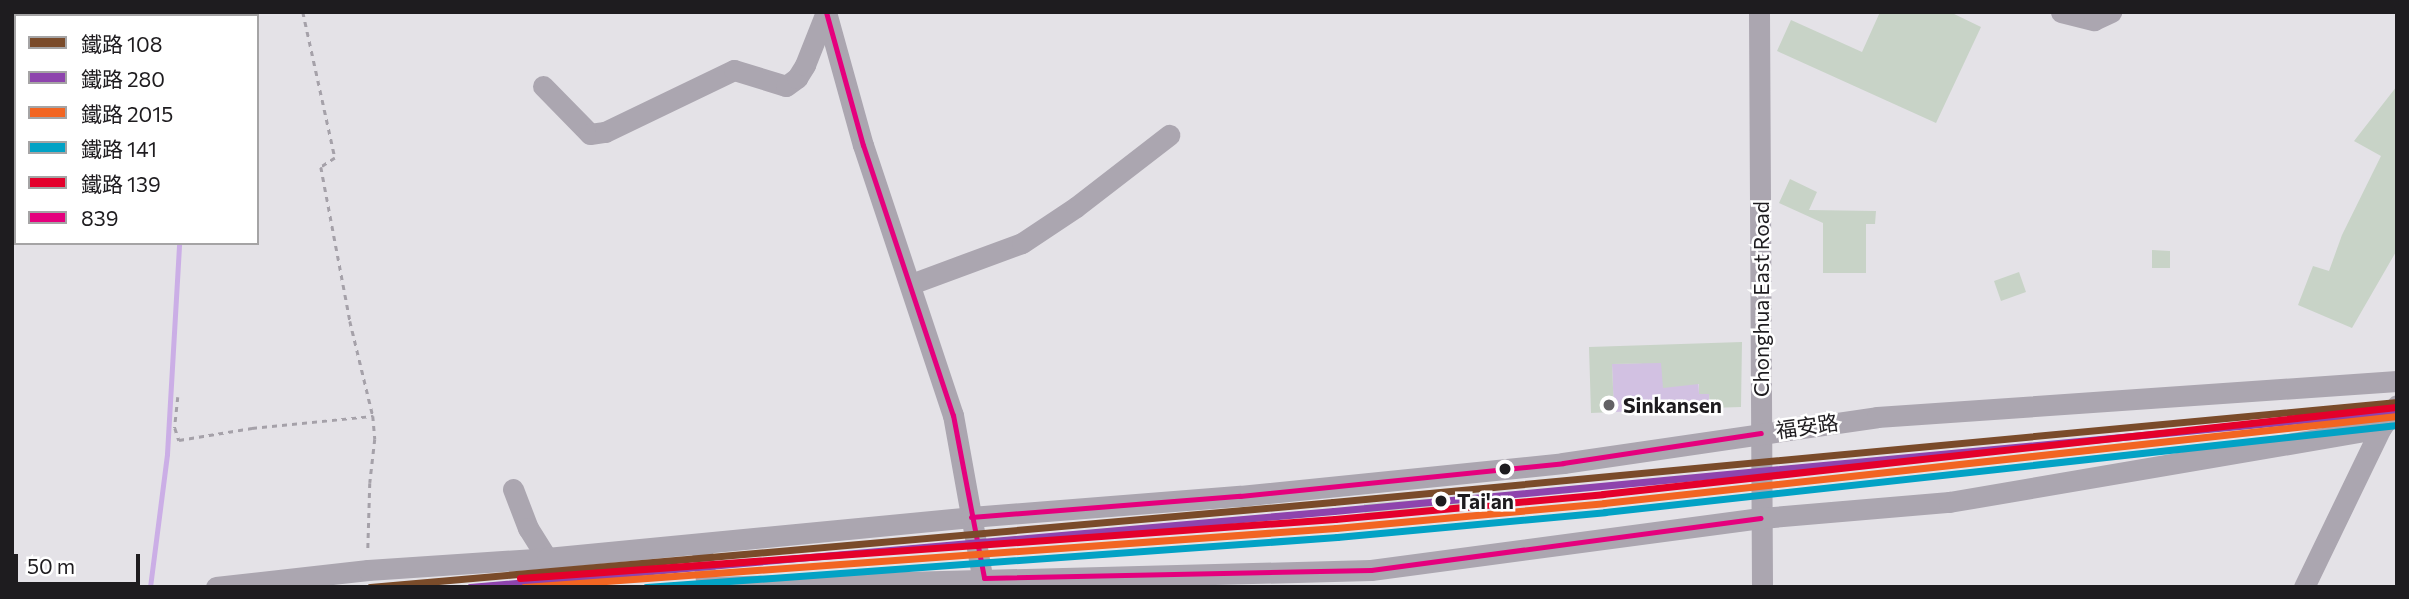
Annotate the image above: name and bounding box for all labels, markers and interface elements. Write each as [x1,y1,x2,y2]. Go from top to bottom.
legend [14,14,259,245]
text: 鐵路 108 [81,31,162,56]
text: 鐵路 280 [81,66,165,91]
text: 鐵路 2015 [81,101,173,126]
text: 鐵路 141 [81,136,157,161]
text: 鐵路 139 [81,171,161,196]
street label: Chonghua East Road [1748,201,1774,397]
text: 839 [81,205,118,230]
place label: Sinkansen [1623,392,1722,418]
marker: Sinkansen [1601,397,1617,413]
street label: 福安路 [1774,409,1840,443]
unlabelled marker [1498,462,1512,476]
place label: Tai'an [1457,488,1514,514]
marker: Tai'an [1431,491,1451,511]
scale bar [18,540,144,584]
text: 50 m [27,553,75,578]

